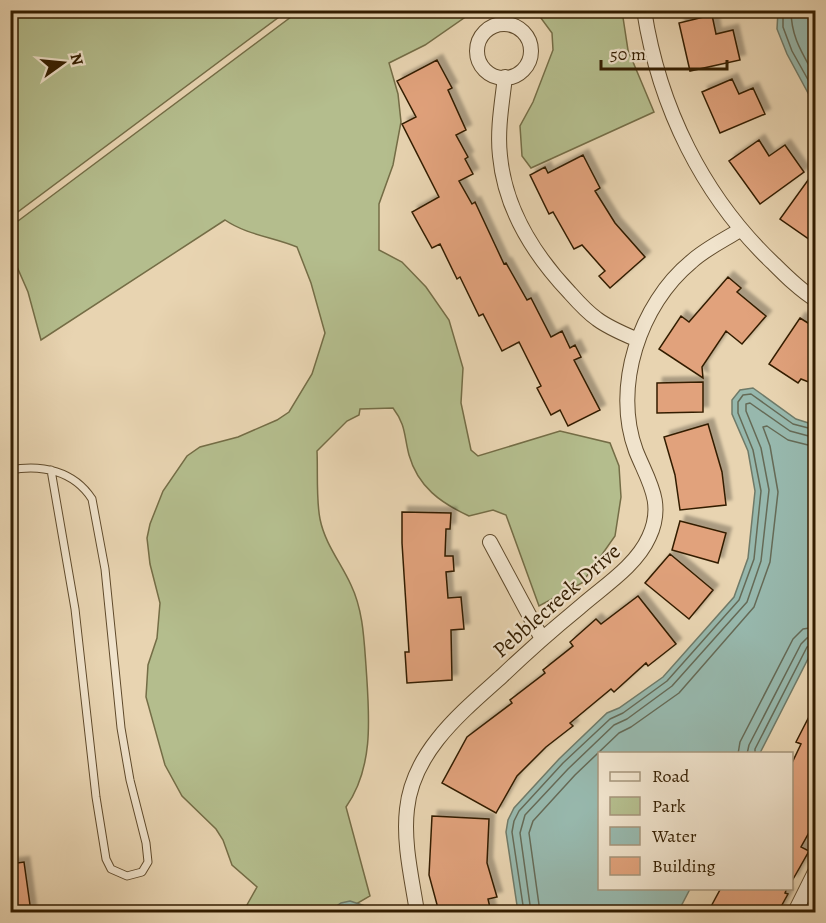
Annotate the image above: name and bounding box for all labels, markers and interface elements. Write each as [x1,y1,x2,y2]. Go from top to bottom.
north arrow [33,33,93,93]
scale bar [601,33,727,71]
text: 50 m [610,42,646,66]
text: N [64,51,89,68]
street label: Pebblecreek Drive [486,537,627,665]
legend [598,752,793,890]
text: Road [652,764,690,788]
text: Park [652,794,686,818]
text: Water [651,824,697,848]
text: Building [652,854,716,878]

